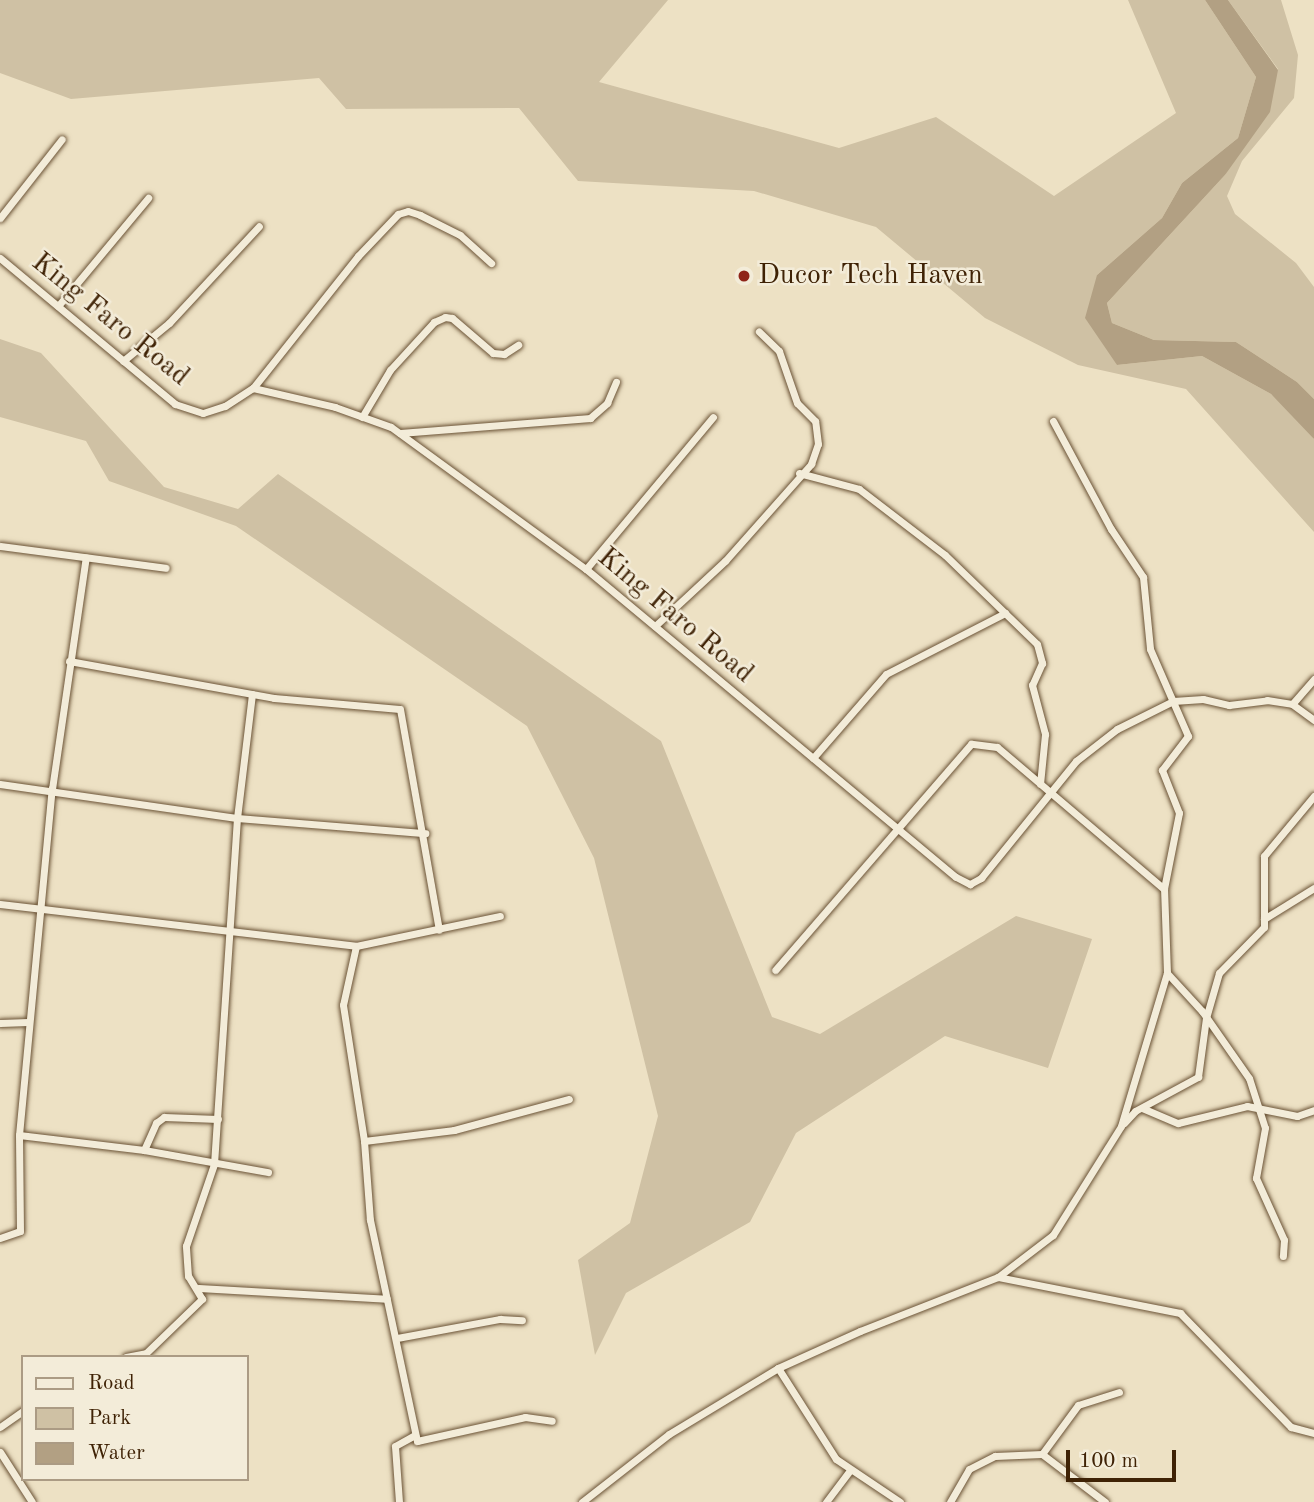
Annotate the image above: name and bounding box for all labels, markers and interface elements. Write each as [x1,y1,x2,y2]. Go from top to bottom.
street label: King Faro Road [24,246,196,394]
place label: Ducor Tech Haven [758,259,983,293]
marker: Ducor Tech Haven [736,268,752,284]
street label: King Faro Road [590,541,760,691]
legend [21,1355,248,1481]
text: Road [88,1373,135,1394]
text: Park [88,1408,131,1429]
scale bar [1069,1436,1179,1480]
text: Water [88,1443,145,1464]
text: 100 m [1079,1451,1138,1472]

